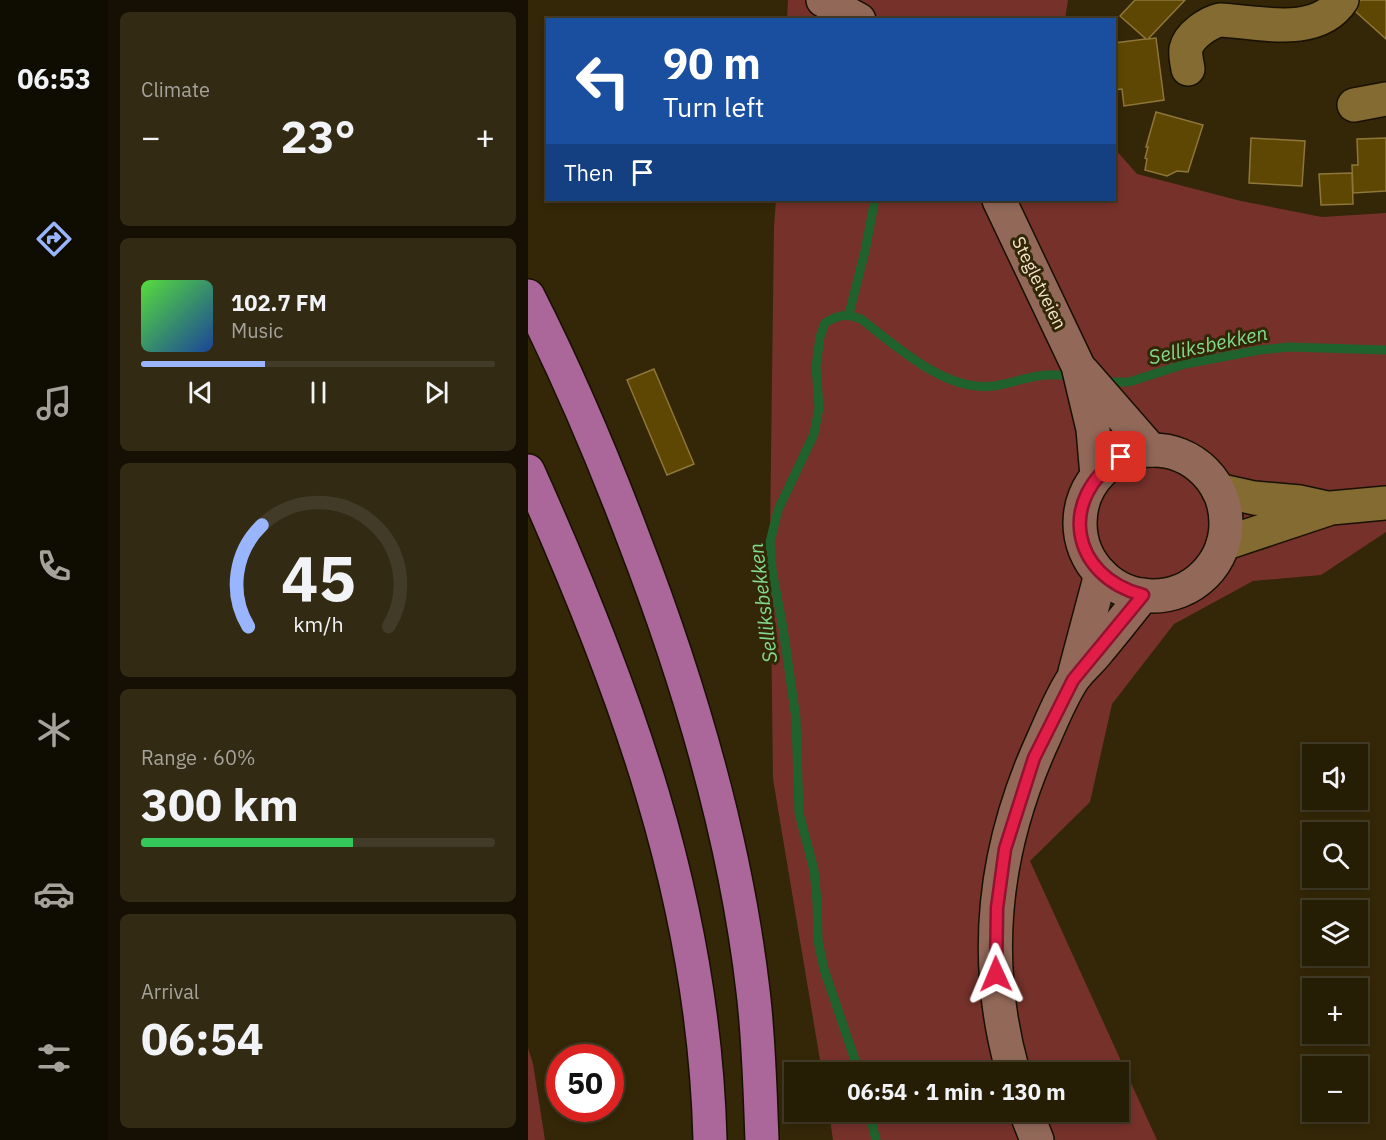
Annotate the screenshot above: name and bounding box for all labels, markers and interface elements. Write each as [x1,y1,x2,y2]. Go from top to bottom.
text: 90 m [663,36,761,91]
icon: left [564,42,642,120]
text: 06:53 [17,61,91,96]
text: Climate [141,76,210,103]
text: Turn left [663,89,764,124]
text: 23° [280,107,356,165]
text: − [141,115,161,158]
text: + [475,115,495,158]
icon: arrive [626,156,659,189]
text: Then [564,158,614,187]
icon: directions [33,218,75,260]
street label: Stegletveien [1007,233,1072,333]
text: 102.7 FM [231,288,327,317]
text: Music [231,317,283,344]
water label: Selliksbekken [1146,319,1270,370]
icon: previous [184,376,217,409]
icon: pause [302,376,335,409]
icon: next [420,376,453,409]
icon: music [33,382,75,424]
pin [1095,431,1146,482]
icon: arrive [1104,440,1137,473]
text: 45 [281,537,355,618]
water label: Selliksbekken [742,541,783,665]
icon: phone [33,545,75,587]
text: km/h [293,610,343,638]
icon: climate [33,709,75,751]
text: Range · 60% [141,744,256,771]
map controls [1302,744,1368,1122]
button: sound [1302,744,1368,810]
text: 300 km [141,775,299,833]
button: search [1302,822,1368,888]
icon: car [33,873,75,915]
button: layers [1302,900,1368,966]
position arrow [964,942,1028,1006]
text: Arrival [141,978,199,1005]
button: + [1302,978,1368,1044]
text: 06:54 [141,1009,264,1067]
icon: filters [33,1037,75,1079]
speed limit sign: 50 [546,1044,624,1122]
button: − [1302,1056,1368,1122]
text: 06:54 · 1 min · 130 m [847,1077,1066,1106]

